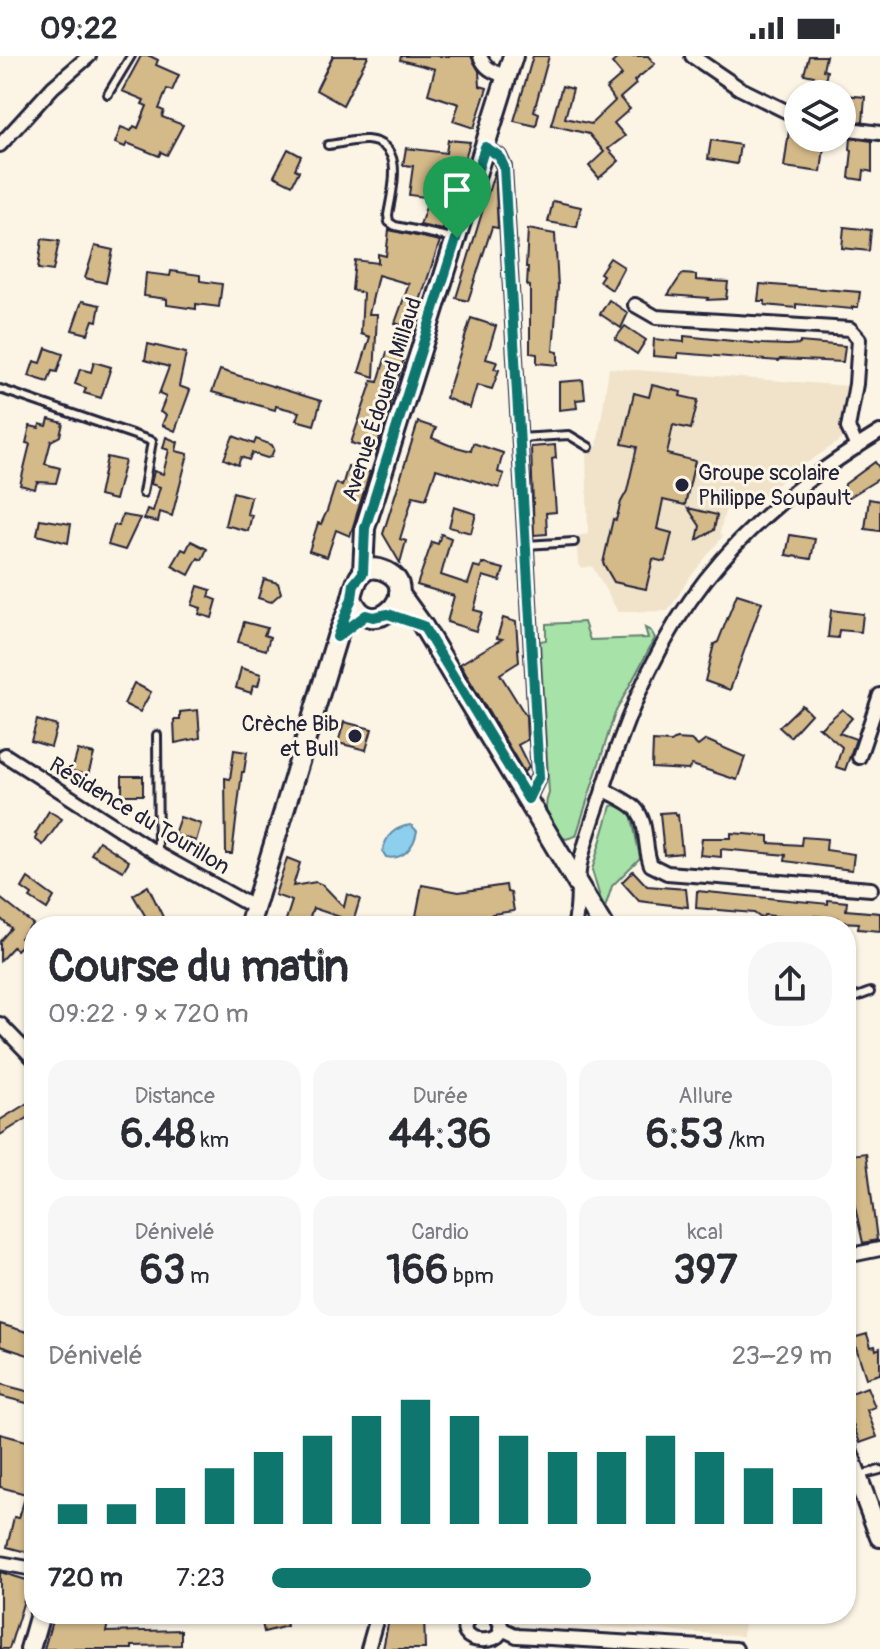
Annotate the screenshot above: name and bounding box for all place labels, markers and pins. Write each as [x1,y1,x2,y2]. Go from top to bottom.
pin [423,156,491,238]
place label: Groupe scolaire Philippe Soupault [698,459,851,512]
marker: Groupe scolaire Philippe Soupault [673,476,691,494]
place label: Crèche Bib et Bull [242,710,339,763]
marker: Crèche Bib et Bull [346,727,364,745]

